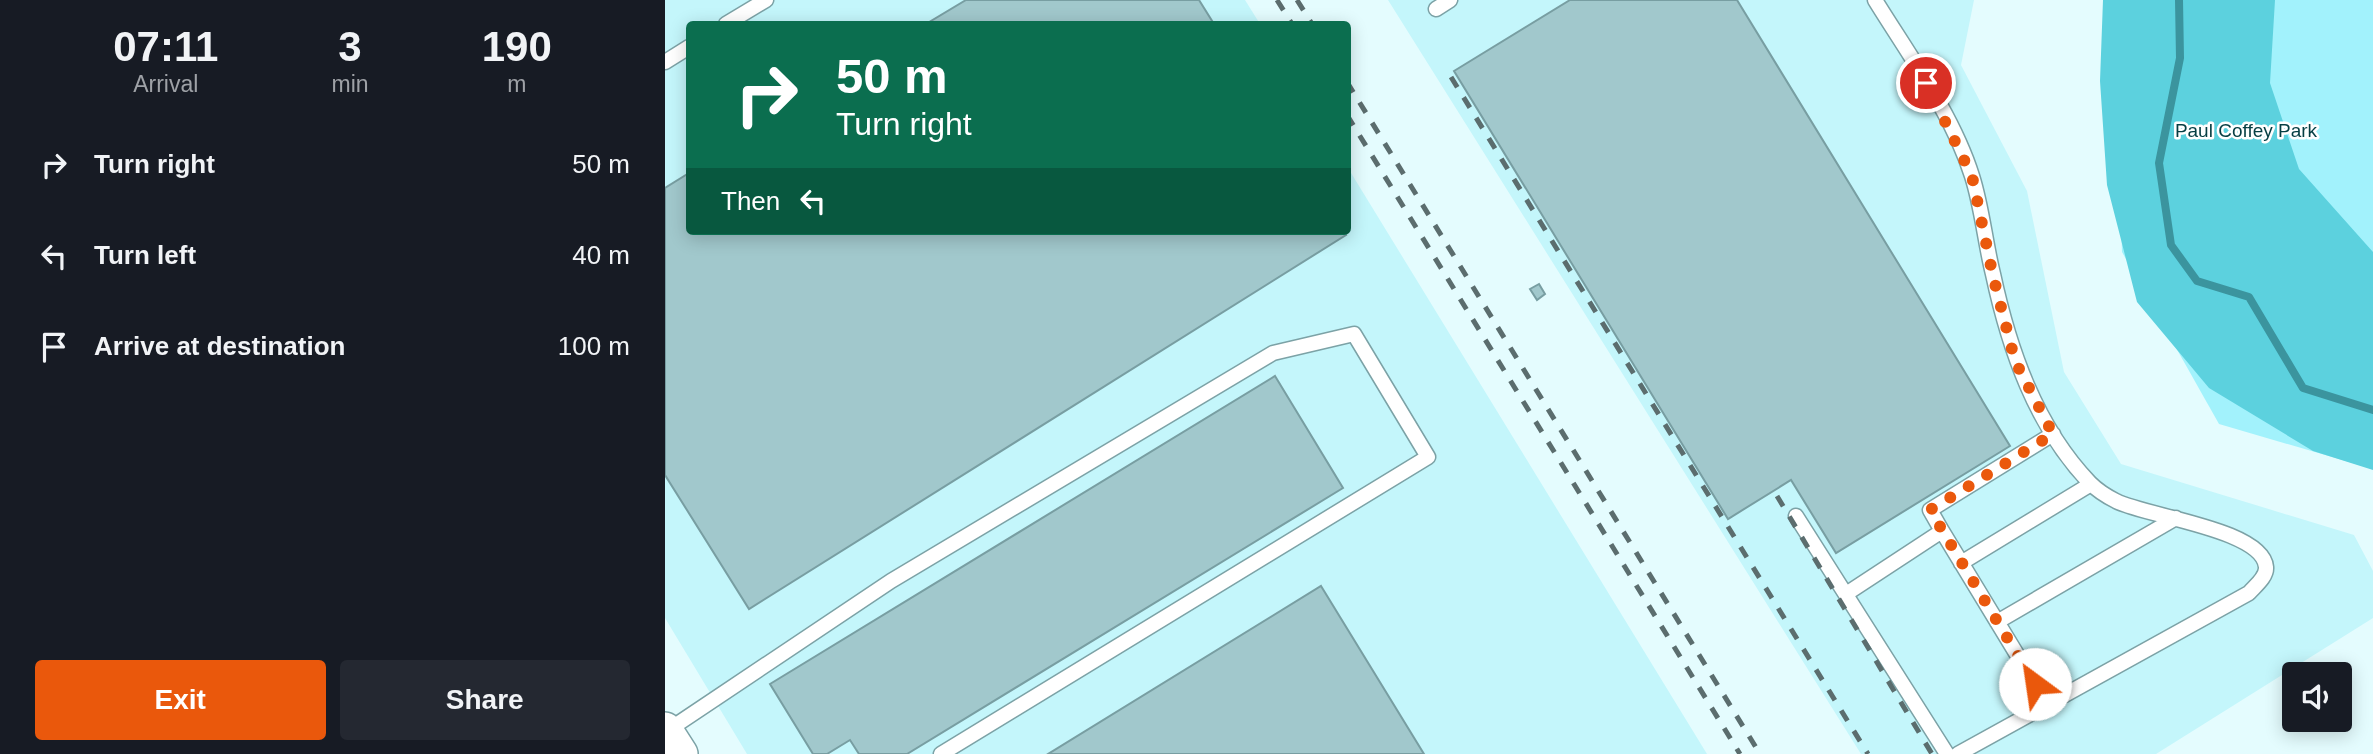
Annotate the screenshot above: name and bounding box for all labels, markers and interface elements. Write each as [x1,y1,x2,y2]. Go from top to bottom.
text: 07:11 [113,23,218,70]
text: 3 [338,23,362,70]
text: 190 [482,23,552,70]
icon: right [721,49,812,140]
text: 50 m [836,49,948,103]
pin [1896,53,1956,113]
icon: arrive [1907,64,1945,102]
text: Arrival [133,71,198,97]
text: min [331,71,369,97]
text: m [507,71,526,97]
text: Turn right [836,106,972,142]
park label: Paul Coffey Park [2175,120,2318,141]
icon: right [35,146,73,184]
text: Turn right [94,149,215,179]
text: 50 m [572,149,630,179]
icon: left [794,182,832,220]
text: Then [721,186,780,216]
icon: left [35,237,73,275]
text: Turn left [94,240,196,270]
text: 40 m [572,240,630,270]
icon: arrive [35,328,73,366]
text: Arrive at destination [94,331,345,361]
text: 100 m [558,331,630,361]
position arrow [1998,647,2072,721]
button: Exit [35,660,326,740]
button: Share [340,660,630,740]
map controls [2282,662,2352,732]
button: sound [2282,662,2352,732]

